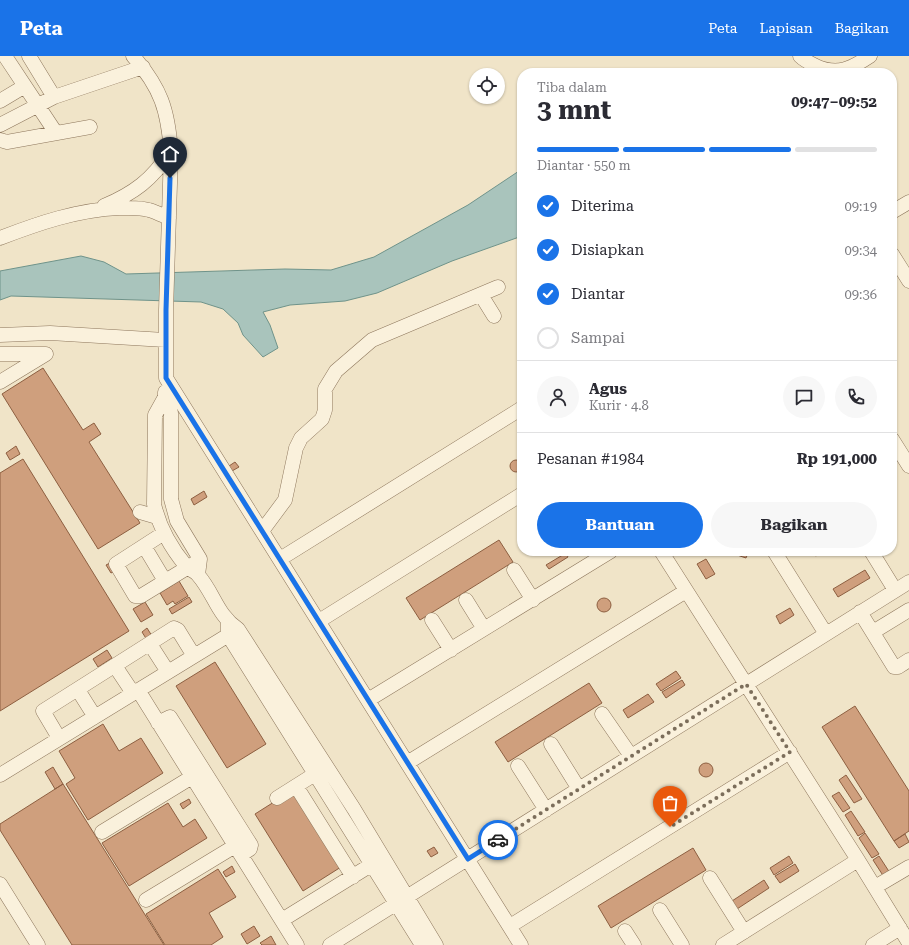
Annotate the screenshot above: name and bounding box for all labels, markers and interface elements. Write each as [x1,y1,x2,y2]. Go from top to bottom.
text: Peta [20,17,63,40]
text: Peta [708,20,737,36]
text: Lapisan [759,20,813,36]
text: Bagikan [835,20,889,36]
map controls [469,68,505,104]
button: locate [469,68,505,104]
text: Tiba dalam [537,80,607,95]
text: 09:47–09:52 [791,93,877,111]
text: 3 mnt [537,95,611,125]
pin [153,137,187,178]
icon: home [159,143,181,165]
text: Diantar · 550 m [537,158,631,173]
icon: check [537,195,559,217]
text: Diterima [571,197,634,215]
text: 09:19 [845,199,877,214]
icon: check [537,239,559,261]
text: Disiapkan [571,241,644,259]
text: 09:34 [845,243,877,258]
icon: check [537,283,559,305]
text: Diantar [571,285,625,303]
text: 09:36 [845,287,877,302]
text: Sampai [571,329,625,347]
button: person [537,376,579,418]
button: chat [783,376,825,418]
button: phone [835,376,877,418]
text: Agus [589,380,627,398]
text: Kurir · 4.8 [589,398,649,413]
text: Pesanan #1984 [537,450,644,468]
text: Rp 191,000 [797,450,877,468]
button: Bantuan [537,502,703,548]
button: Bagikan [711,502,877,548]
pin [653,786,687,827]
icon: bag [659,792,681,814]
courier [478,820,518,860]
icon: car [487,829,509,851]

